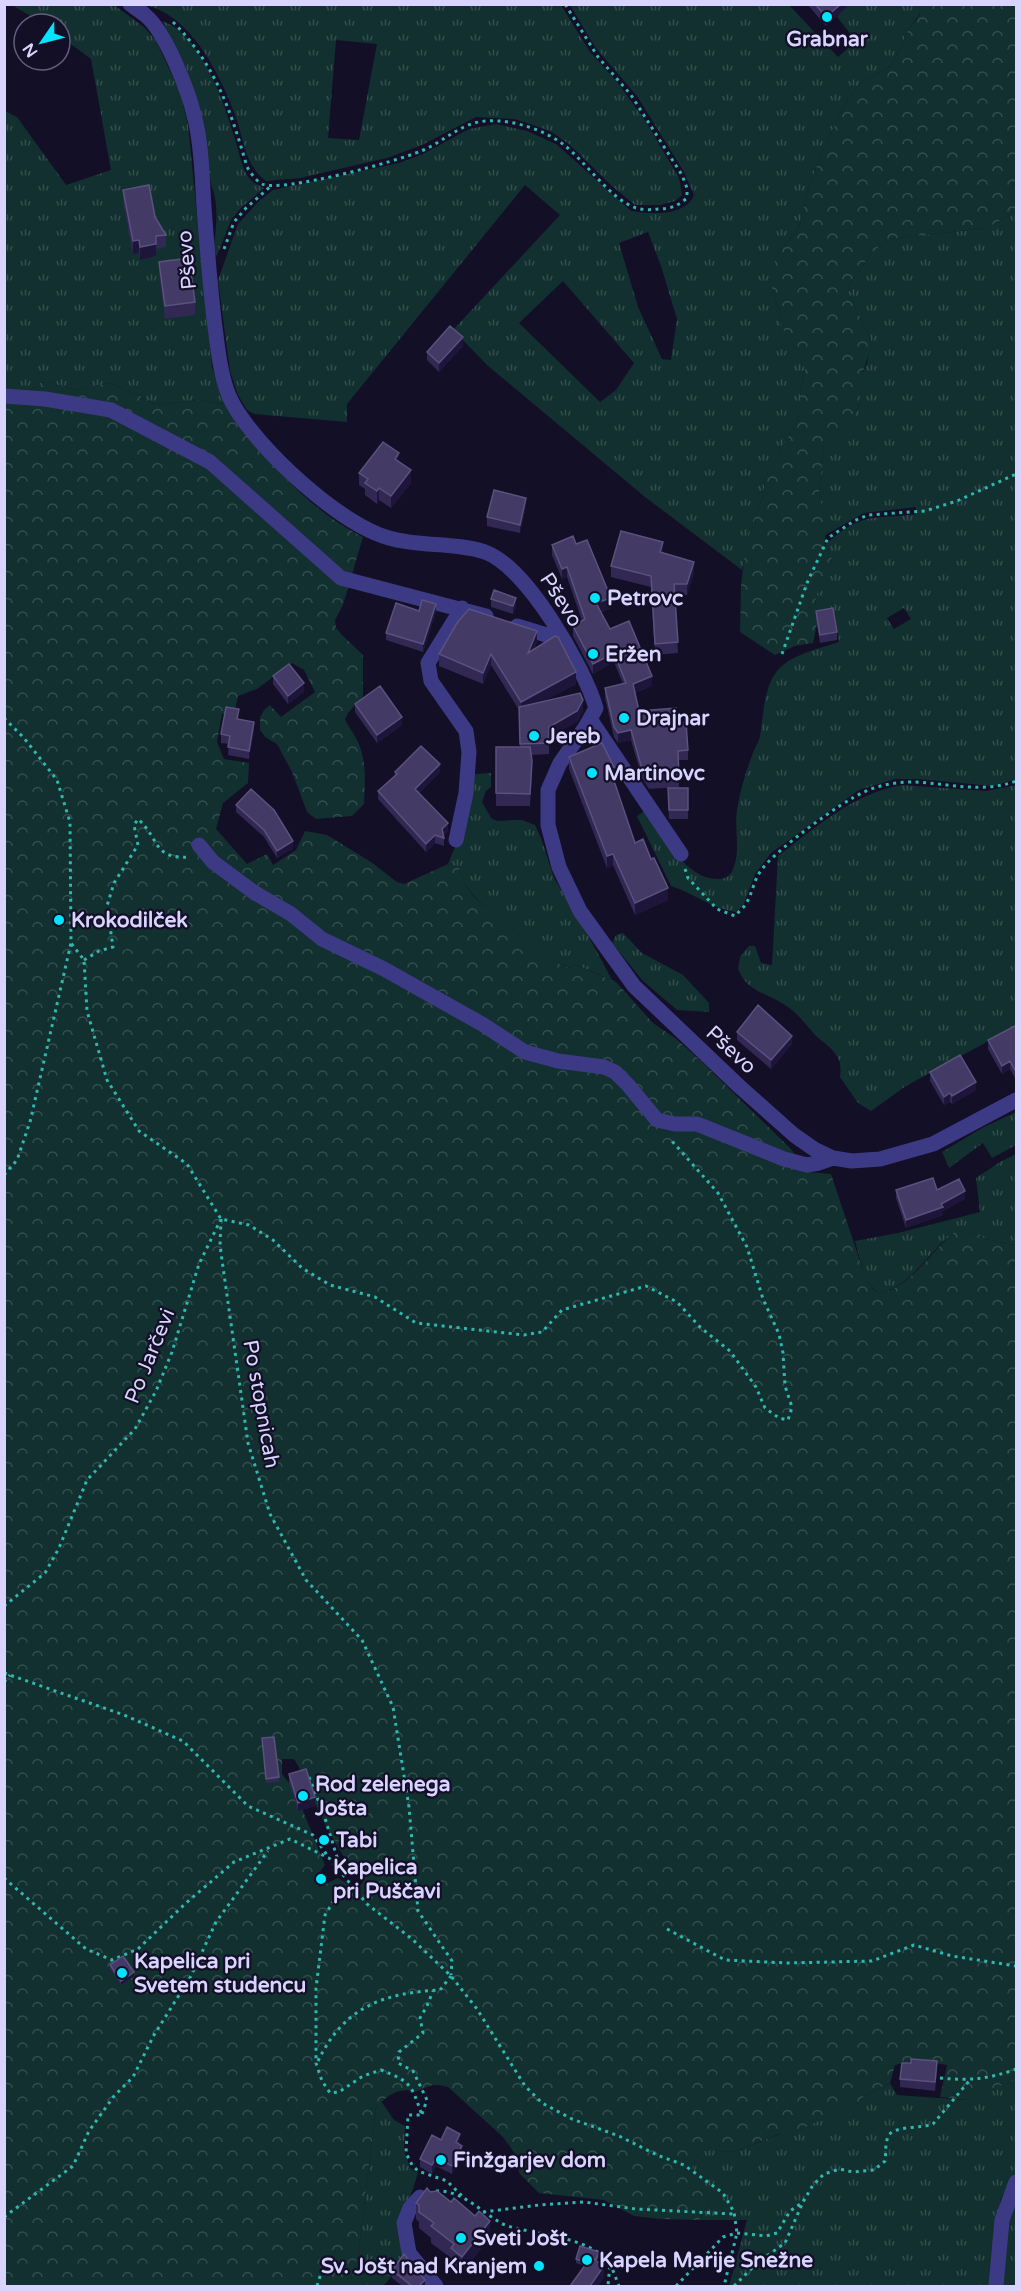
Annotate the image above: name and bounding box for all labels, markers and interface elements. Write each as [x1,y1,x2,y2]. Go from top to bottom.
marker: Grabnar [820,10,834,24]
north arrow [12,12,72,72]
place label: Grabnar [786,27,869,52]
text: N [19,39,42,61]
street label: Pševo [172,229,202,291]
street label: Pševo [534,568,588,632]
place label: Petrovc [607,586,683,611]
marker: Petrovc [588,591,602,605]
place label: Eržen [605,642,661,667]
marker: Eržen [586,647,600,661]
place label: Drajnar [636,706,710,731]
marker: Drajnar [617,711,631,725]
place label: Jereb [545,724,601,749]
marker: Jereb [527,729,541,743]
place label: Martinovc [604,761,705,786]
marker: Martinovc [585,766,599,780]
place label: Krokodilček [71,908,188,933]
marker: Krokodilček [52,913,66,927]
street label: Pševo [701,1021,761,1079]
street label: Po Jarčevi [120,1305,180,1407]
street label: Po stopnicah [237,1338,285,1470]
place label: Rod zelenega Jošta [314,1772,451,1821]
marker: Rod zelenega Jošta [296,1789,310,1803]
place label: Tabi [335,1828,377,1853]
marker: Tabi [317,1833,331,1847]
place label: Kapelica pri Puščavi [333,1855,441,1904]
marker: Kapelica pri Puščavi [314,1872,328,1886]
place label: Kapelica pri Svetem studencu [134,1949,306,1998]
marker: Kapelica pri Svetem studencu [115,1966,129,1980]
place label: Finžgarjev dom [453,2148,606,2173]
marker: Finžgarjev dom [434,2153,448,2167]
place label: Sveti Jošt [473,2226,567,2251]
marker: Sveti Jošt [454,2231,468,2245]
place label: Kapela Marije Snežne [599,2248,813,2273]
marker: Kapela Marije Snežne [580,2253,594,2267]
place label: Sv. Jošt nad Kranjem [321,2254,527,2279]
marker: Sv. Jošt nad Kranjem [532,2259,546,2273]

